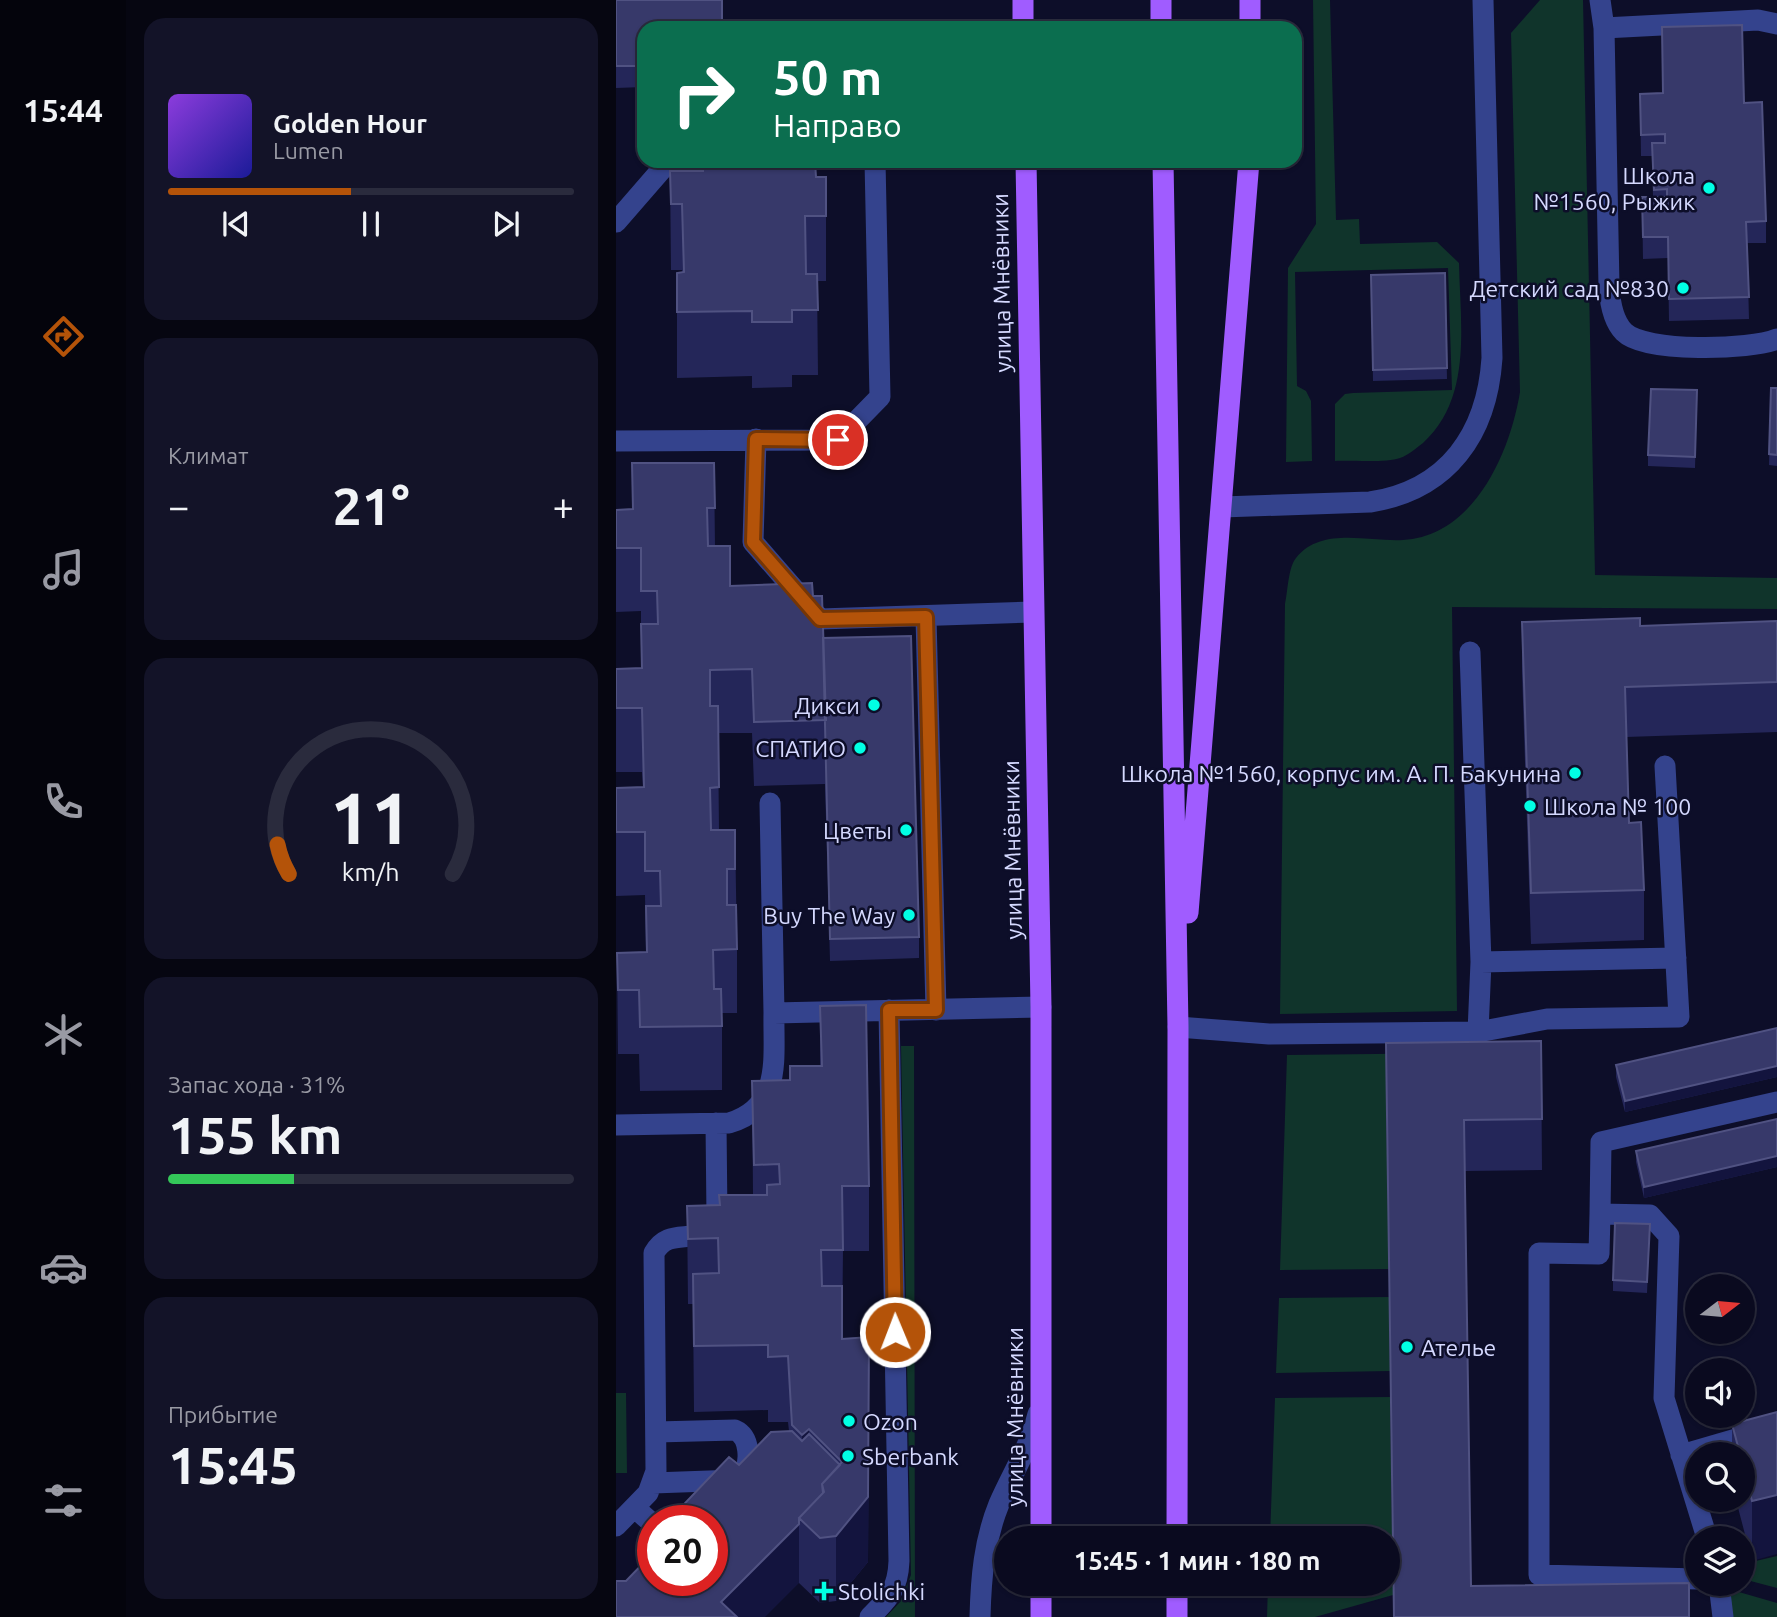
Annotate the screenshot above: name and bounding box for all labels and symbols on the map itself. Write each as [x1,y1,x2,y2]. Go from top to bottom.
place label: Школа №1560, Рыжик [1534,163,1695,214]
marker: Школа №1560, Рыжик [1701,180,1717,196]
street label: улица Мнёвники [987,193,1015,373]
place label: Детский сад №830 [1470,276,1669,301]
marker: Детский сад №830 [1675,280,1691,296]
pin [808,410,868,470]
place label: Дикси [795,693,860,718]
marker: Дикси [866,697,882,713]
place label: СПАТИО [755,736,846,761]
marker: СПАТИО [852,740,868,756]
street label: улица Мнёвники [998,760,1026,940]
place label: Школа №1560, корпус им. А. П. Бакунина [1121,761,1561,786]
marker: Школа №1560, корпус им. А. П. Бакунина [1567,765,1583,781]
place label: Школа № 100 [1544,794,1691,819]
marker: Школа № 100 [1522,798,1538,814]
place label: Цветы [823,818,892,843]
marker: Цветы [898,822,914,838]
place label: Buy The Way [763,903,895,928]
marker: Buy The Way [901,907,917,923]
north arrow [1685,1274,1755,1344]
position arrow [858,1295,932,1369]
street label: улица Мнёвники [1002,1327,1027,1507]
place label: Ателье [1421,1335,1496,1360]
marker: Ателье [1399,1339,1415,1355]
place label: Ozon [863,1409,918,1434]
marker: Ozon [841,1413,857,1429]
place label: Sberbank [862,1444,959,1469]
marker: Sberbank [840,1448,856,1464]
speed limit sign: 20 [637,1505,728,1596]
place label: Stolichki [838,1579,925,1604]
marker: Stolichki [816,1583,832,1599]

